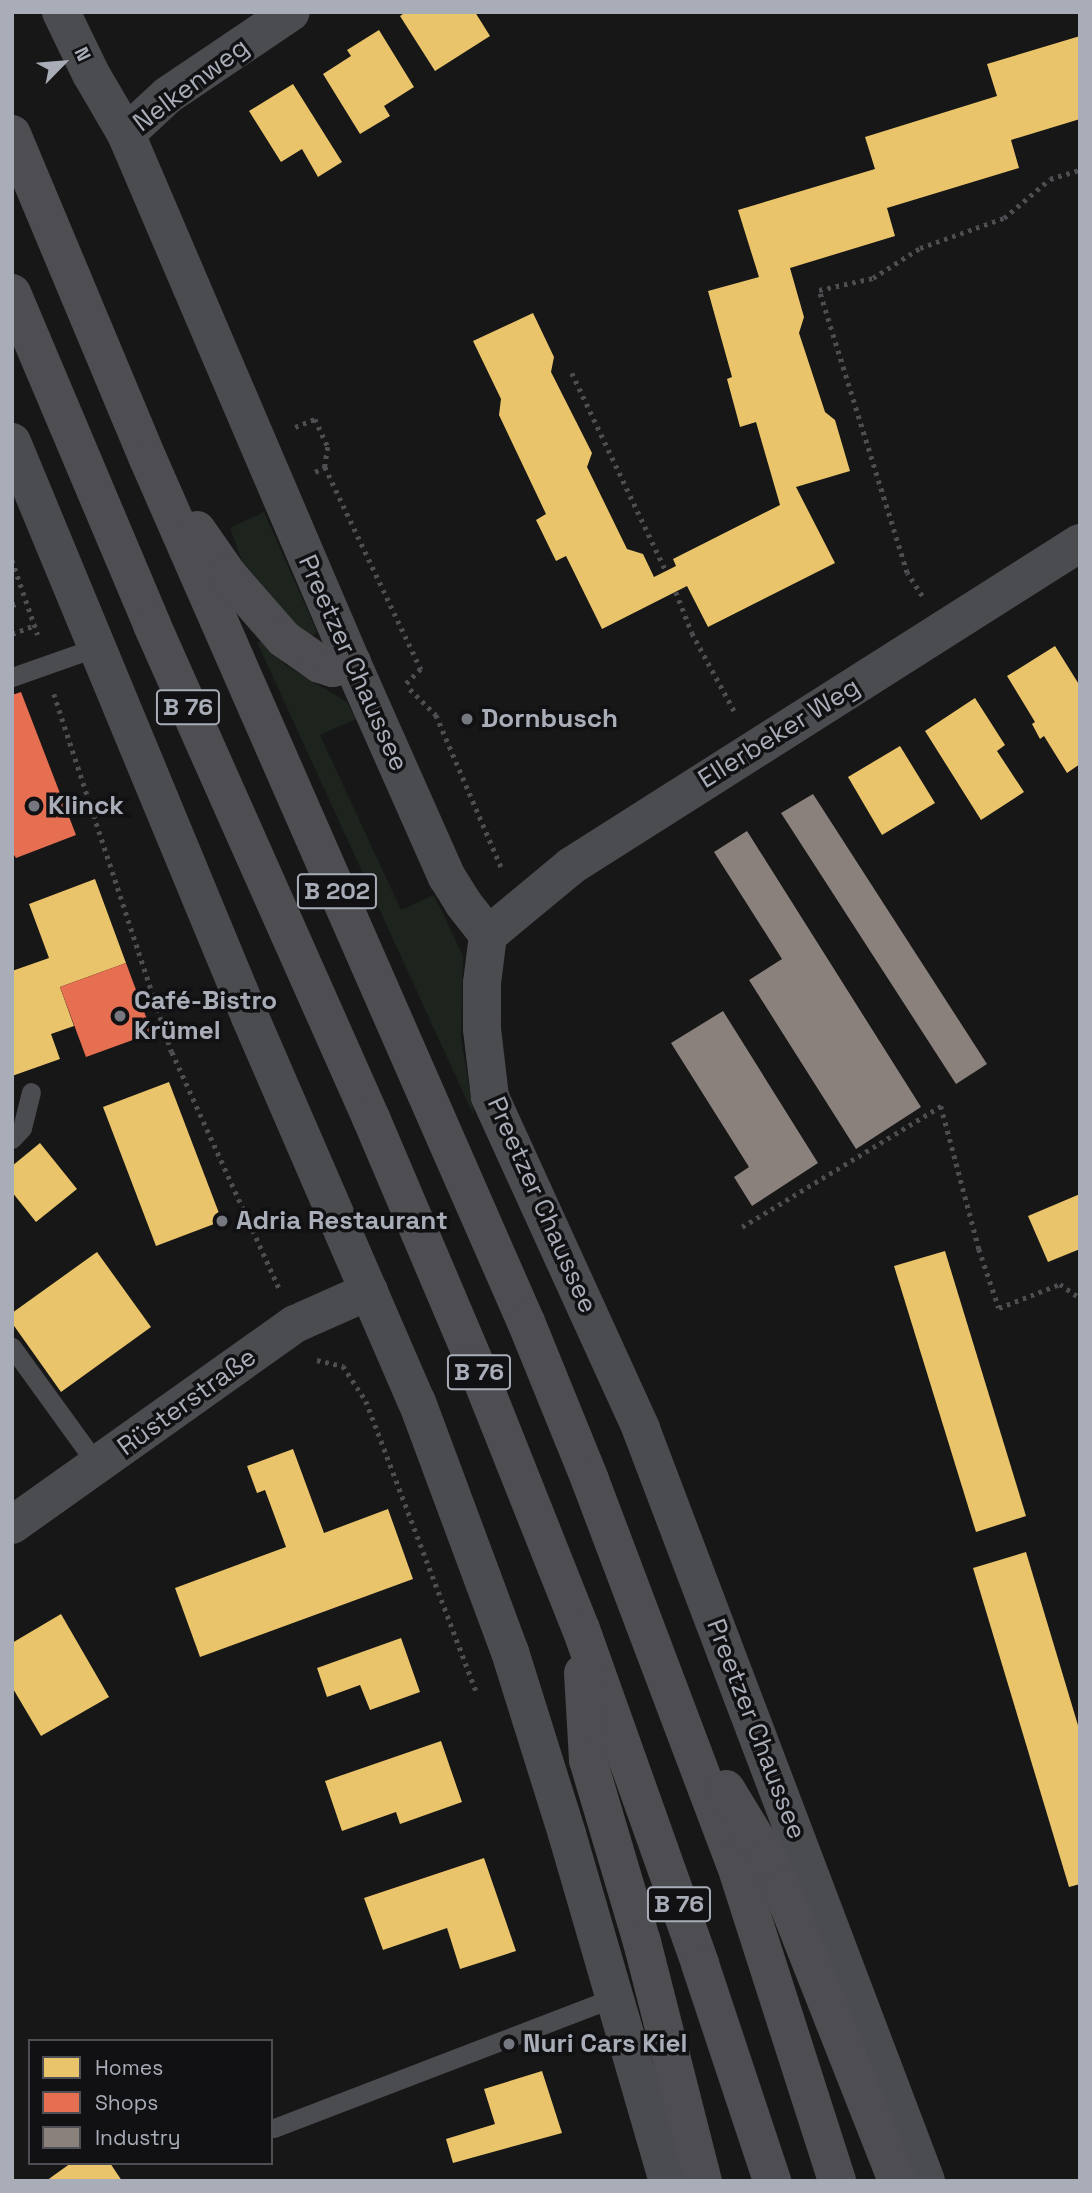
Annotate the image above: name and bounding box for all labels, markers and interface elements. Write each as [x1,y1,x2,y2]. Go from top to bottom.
north arrow [28,28,98,98]
street label: Nelkenweg [127,32,255,138]
text: N [68,43,97,65]
street label: Preetzer Chaussee [291,550,415,776]
street label: Ellerbeker Weg [693,671,865,795]
road number: B 76 [155,686,221,728]
place label: Dornbusch [481,703,618,735]
marker: Dornbusch [459,711,475,727]
place label: Klinck [48,790,124,822]
marker: Klinck [26,798,42,814]
road number: B 202 [297,870,377,912]
place label: Café-Bistro Krümel [134,985,277,1046]
marker: Café-Bistro Krümel [112,1008,128,1024]
street label: Preetzer Chaussee [480,1092,604,1318]
place label: Adria Restaurant [236,1205,448,1237]
marker: Adria Restaurant [214,1213,230,1229]
street label: Rüsterstraße [112,1341,262,1463]
road number: B 76 [446,1352,512,1392]
street label: Preetzer Chaussee [700,1614,812,1844]
road number: B 76 [646,1884,712,1924]
place label: Nuri Cars Kiel [523,2028,687,2060]
marker: Nuri Cars Kiel [501,2036,517,2052]
legend [28,2039,273,2165]
text: Homes [95,2054,163,2081]
text: Shops [95,2089,158,2116]
text: Industry [95,2124,181,2151]

